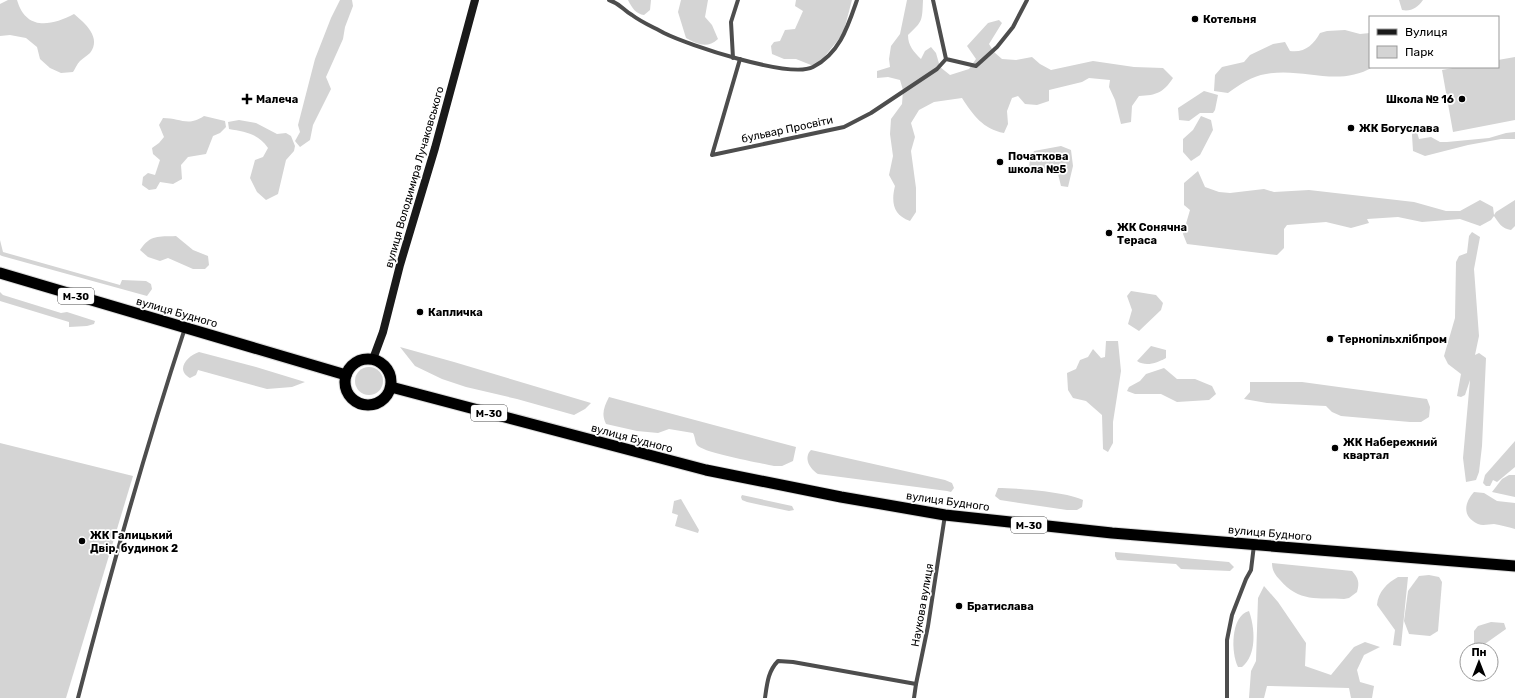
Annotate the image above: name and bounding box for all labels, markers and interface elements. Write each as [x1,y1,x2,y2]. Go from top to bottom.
place label: Котельня [1203,13,1256,26]
marker: Котельня [1190,14,1200,24]
legend [1369,16,1499,68]
text: Вулиця [1405,25,1447,39]
text: Парк [1405,45,1434,59]
street label: вулиця Володимира Лучаковського [382,85,447,269]
marker: Малеча [241,93,253,105]
place label: Малеча [256,93,298,106]
place label: Школа № 16 [1386,93,1454,106]
marker: Школа № 16 [1457,94,1467,104]
street label: бульвар Просвіти [740,113,834,146]
place label: ЖК Богуслава [1359,122,1439,135]
marker: ЖК Богуслава [1346,123,1356,133]
place label: Початкова школа №5 [1008,150,1068,176]
marker: Початкова школа №5 [995,157,1005,167]
place label: ЖК Сонячна Тераса [1117,221,1187,247]
marker: ЖК Сонячна Тераса [1104,228,1114,238]
road number: М-30 [58,288,94,304]
street label: вулиця Будного [135,295,219,330]
place label: Капличка [428,306,483,319]
marker: Капличка [415,307,425,317]
place label: Тернопільхлібпром [1338,333,1447,346]
marker: Тернопільхлібпром [1325,334,1335,344]
road number: М-30 [471,405,507,421]
street label: вулиця Будного [590,421,674,456]
place label: ЖК Набережний квартал [1343,436,1437,462]
marker: ЖК Набережний квартал [1330,443,1340,453]
street label: вулиця Будного [905,489,990,514]
road number: М-30 [1011,517,1047,533]
street label: вулиця Будного [1228,523,1312,544]
place label: ЖК Галицький Двір, будинок 2 [90,529,178,555]
marker: ЖК Галицький Двір, будинок 2 [77,536,87,546]
street label: Наукова вулиця [909,562,936,648]
place label: Братислава [967,600,1034,613]
marker: Братислава [954,601,964,611]
north arrow [1459,642,1499,682]
text: Пн [1471,646,1487,659]

